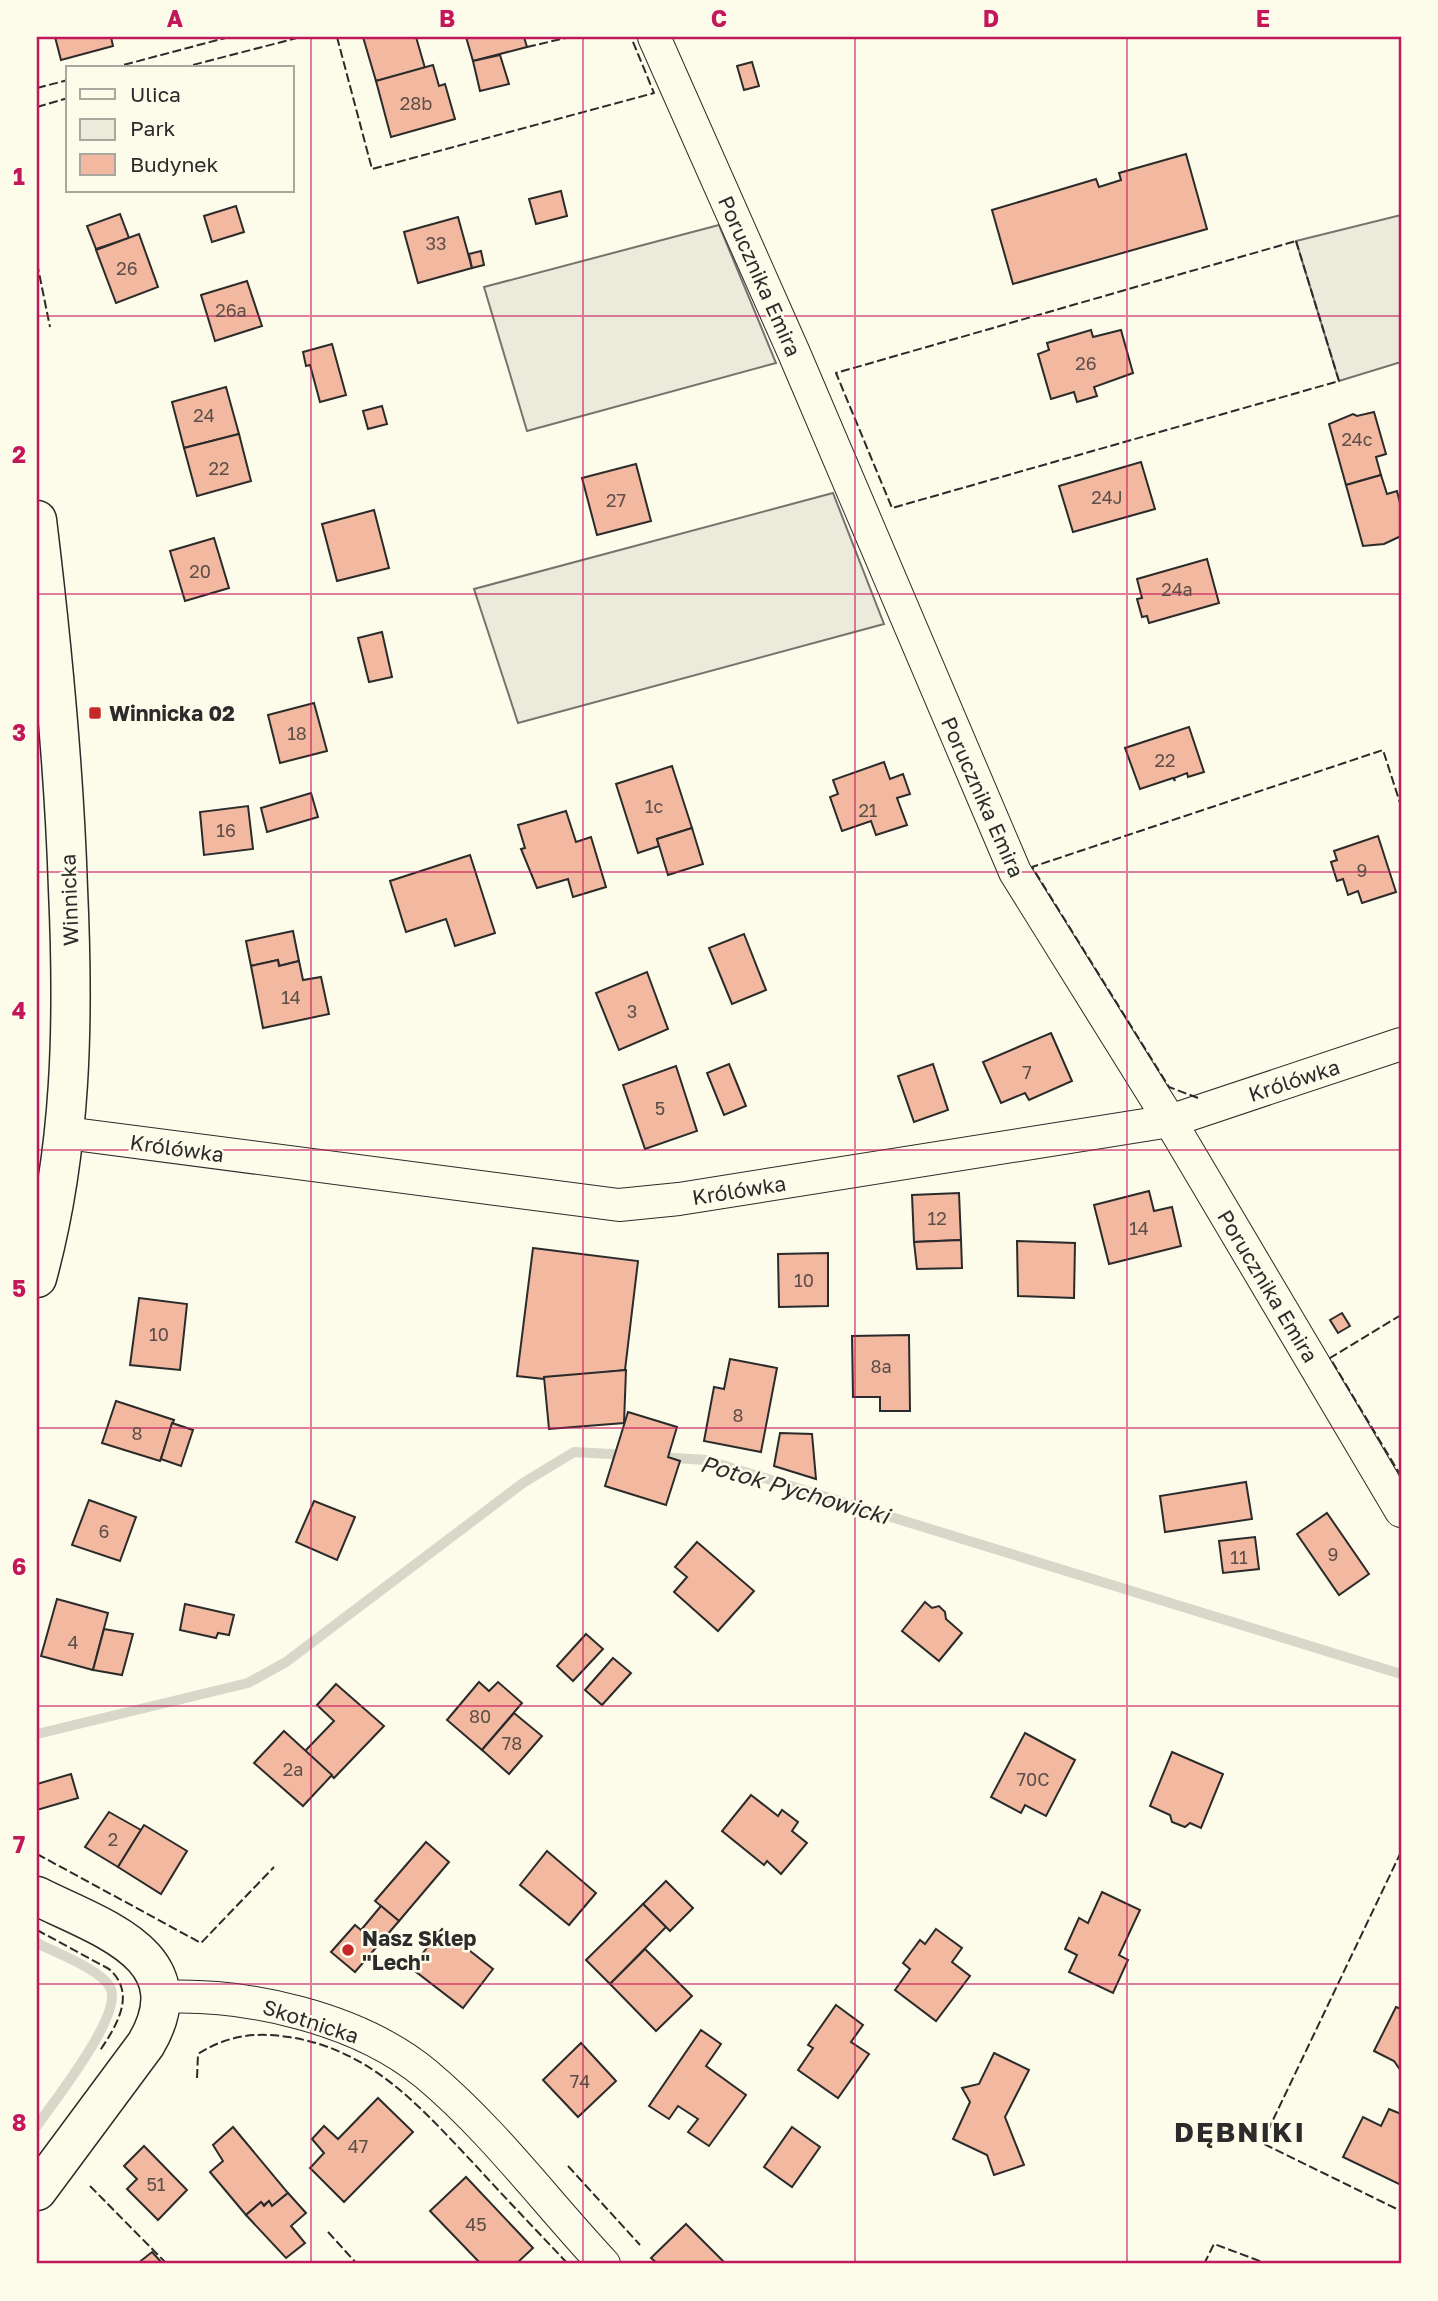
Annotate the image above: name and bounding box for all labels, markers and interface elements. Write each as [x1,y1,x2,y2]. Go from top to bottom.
text: A [167,4,184,32]
text: B [439,4,455,32]
text: C [711,4,727,32]
text: D [983,4,999,32]
text: E [1256,4,1270,32]
legend [66,66,294,192]
text: Ulica [130,81,181,107]
house number: 28b [400,92,432,114]
text: Park [130,115,176,141]
text: Budynek [130,151,219,177]
text: 1 [13,162,25,190]
street label: Porucznika Emira [713,192,807,360]
house number: 33 [425,232,447,254]
house number: 26 [116,257,138,279]
house number: 26a [215,299,247,321]
house number: 26 [1075,352,1097,374]
house number: 24 [193,404,215,426]
house number: 24c [1341,428,1373,450]
text: 2 [12,440,26,468]
house number: 22 [209,457,229,479]
house number: 24J [1091,486,1123,508]
house number: 27 [606,489,626,511]
house number: 20 [189,560,211,582]
house number: 24a [1161,578,1193,600]
place label: Winnicka 02 [109,700,235,726]
marker: Winnicka 02 [87,705,103,721]
street label: Porucznika Emira [936,713,1030,881]
text: 3 [12,718,26,746]
house number: 18 [287,722,307,744]
house number: 22 [1155,749,1175,771]
house number: 1c [645,795,663,817]
house number: 21 [858,799,878,821]
house number: 16 [216,819,236,841]
street label: Winnicka [54,853,84,947]
house number: 9 [1357,859,1367,881]
house number: 14 [281,986,301,1008]
text: 4 [12,996,26,1024]
house number: 3 [627,1000,637,1022]
street label: Królówka [1245,1053,1343,1107]
house number: 7 [1022,1061,1032,1083]
house number: 5 [655,1097,665,1119]
street label: Królówka [128,1129,226,1167]
street label: Królówka [690,1170,788,1210]
street label: Porucznika Emira [1212,1205,1324,1367]
house number: 12 [927,1207,947,1229]
house number: 14 [1129,1217,1149,1239]
house number: 10 [794,1269,814,1291]
text: 5 [12,1274,26,1302]
house number: 10 [149,1323,169,1345]
house number: 8a [870,1355,892,1377]
house number: 8 [733,1404,743,1426]
house number: 8 [132,1422,142,1444]
water label: Potok Pychowicki [697,1449,895,1530]
house number: 6 [99,1520,109,1542]
house number: 9 [1328,1543,1338,1565]
house number: 11 [1230,1546,1248,1568]
text: 6 [12,1552,26,1580]
house number: 4 [68,1631,79,1653]
house number: 80 [469,1705,491,1727]
house number: 78 [502,1732,522,1754]
house number: 2a [283,1758,303,1780]
house number: 70C [1017,1768,1049,1790]
house number: 2 [108,1828,118,1850]
text: 7 [13,1830,25,1858]
place label: Nasz Sklep "Lech" [362,1925,476,1975]
marker: Nasz Sklep "Lech" [340,1942,356,1958]
street label: Skotnicka [260,1993,362,2049]
house number: 74 [570,2070,590,2092]
text: 8 [12,2108,26,2136]
district label: DĘBNIKI [1174,2115,1306,2148]
house number: 47 [348,2135,368,2157]
house number: 51 [146,2173,166,2195]
house number: 45 [465,2213,487,2235]

